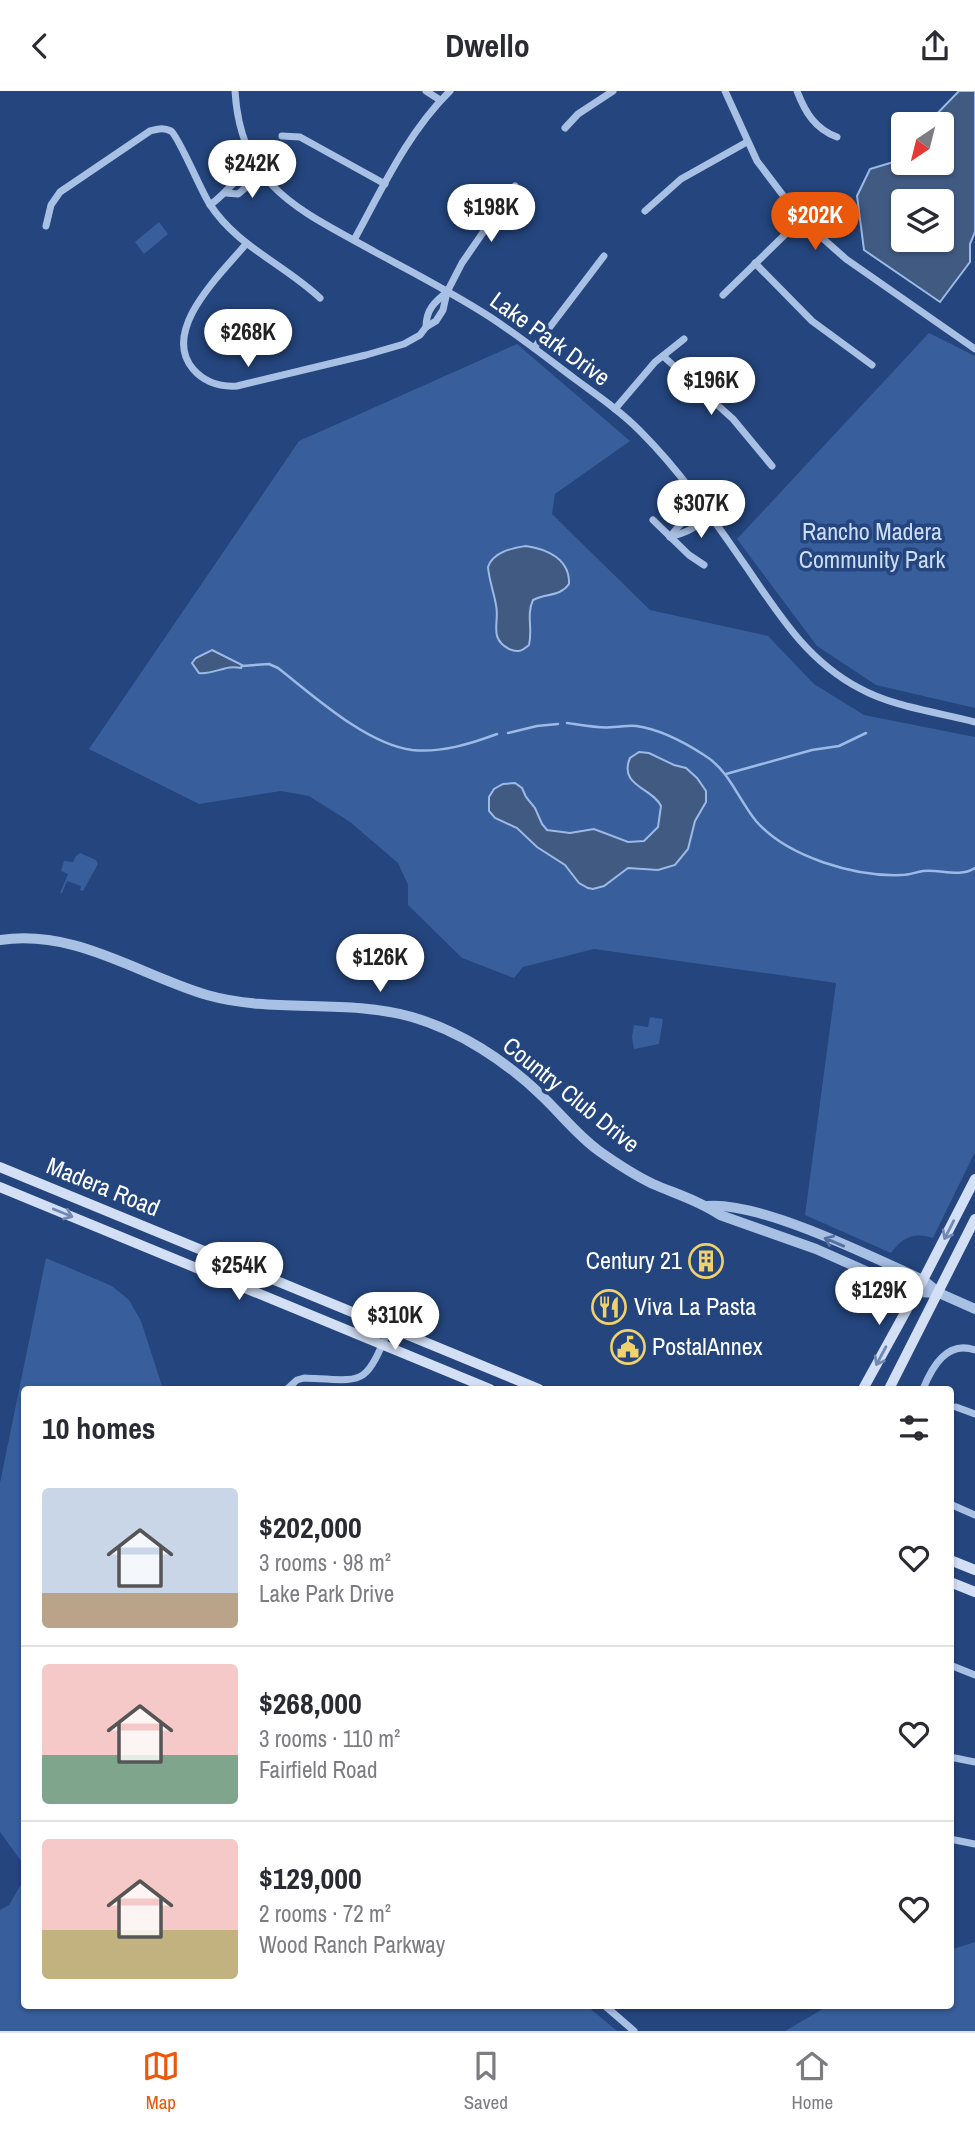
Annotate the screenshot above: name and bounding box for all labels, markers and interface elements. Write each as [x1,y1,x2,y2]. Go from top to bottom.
text: Dwello [445,24,530,67]
icon: back [21,27,59,65]
icon: share [916,27,954,65]
north arrow [891,112,954,175]
map controls [891,112,954,252]
pin: $242K [203,141,301,200]
text: $242K [224,147,280,178]
pin: $198K [442,185,540,244]
button: layers [891,189,954,252]
text: $198K [463,191,519,222]
pin: $202K [766,193,864,252]
text: $202K [787,199,843,230]
street label: Lake Park Drive [484,284,617,393]
pin: $268K [199,309,297,369]
text: $268K [220,316,276,347]
pin: $196K [662,357,760,417]
text: $196K [683,364,739,395]
pin: $307K [652,481,750,540]
text: $307K [673,487,729,518]
park label: Rancho Madera Community Park [799,515,945,575]
pin: $126K [331,935,429,994]
text: $126K [352,941,408,972]
street label: Country Club Drive [497,1029,647,1159]
street label: Madera Road [42,1149,165,1223]
one-way arrow [52,1207,73,1220]
one-way arrow [942,1219,956,1240]
one-way arrow [823,1235,845,1248]
building icon: Century 21 [687,1242,725,1280]
pin: $254K [190,1243,288,1302]
place label: Century 21 [586,1244,682,1276]
text: $254K [211,1249,267,1280]
pin: $129K [830,1267,928,1327]
text: $129K [851,1274,907,1305]
restaurant icon: Viva La Pasta [590,1288,628,1326]
place label: Viva La Pasta [634,1290,756,1322]
pin: $310K [346,1293,444,1352]
text: $310K [367,1299,423,1330]
public building icon: PostalAnnex [609,1328,647,1366]
place label: PostalAnnex [652,1330,763,1362]
one-way arrow [874,1345,887,1366]
text: 10 homes [42,1408,156,1448]
icon: filters [895,1409,933,1447]
text: $202,000 [259,1507,362,1547]
icon: home [98,1516,182,1600]
icon: heart [895,1539,933,1577]
text: 3 rooms · 98 m² [259,1547,391,1578]
text: Lake Park Drive [259,1578,394,1609]
text: $268,000 [259,1683,362,1723]
icon: home [98,1692,182,1776]
icon: heart [895,1715,933,1753]
text: 3 rooms · 110 m² [259,1723,400,1754]
text: Fairfield Road [259,1754,378,1785]
text: $129,000 [259,1858,362,1898]
icon: home [98,1867,182,1951]
icon: heart [895,1890,933,1928]
text: 2 rooms · 72 m² [259,1898,391,1929]
text: Wood Ranch Parkway [259,1929,445,1960]
tab: Map [142,2047,180,2115]
tab: Saved [464,2047,508,2115]
tab: Home [792,2047,833,2115]

